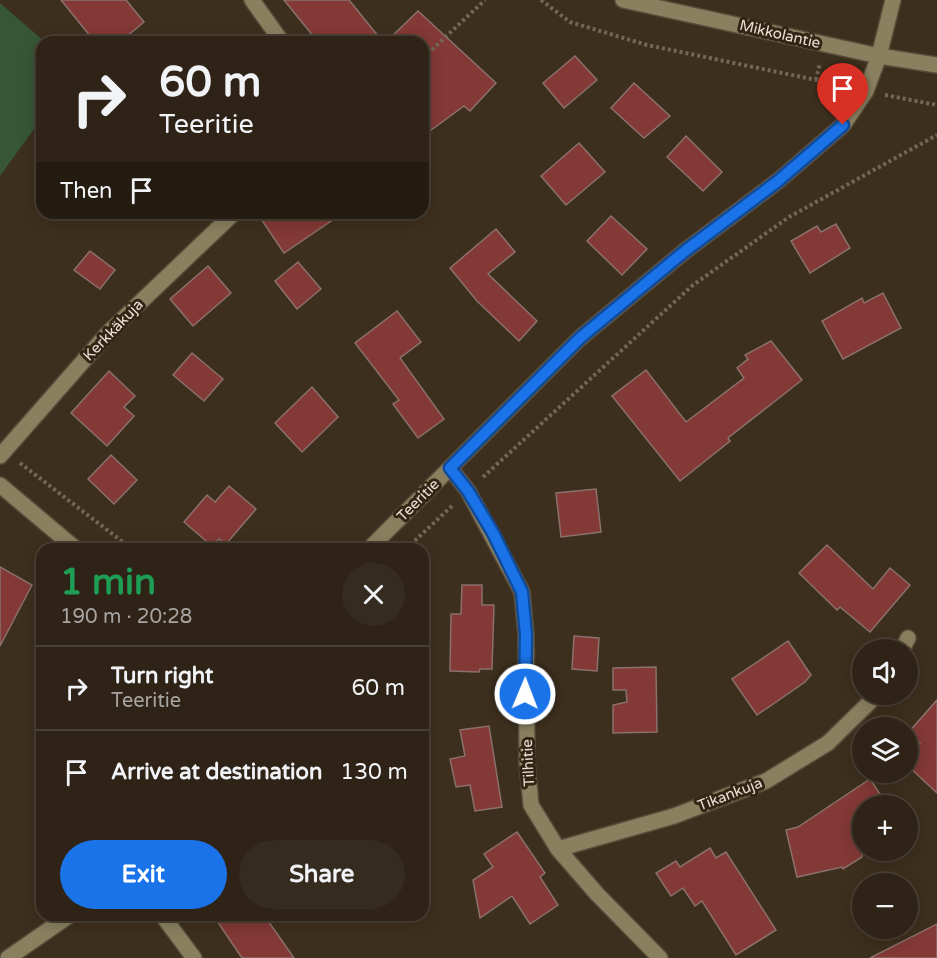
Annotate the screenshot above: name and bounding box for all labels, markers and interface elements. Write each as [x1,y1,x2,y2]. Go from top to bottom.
street label: Mikkolantie [738,16,822,52]
text: 60 m [159,57,261,108]
icon: right [60,60,138,138]
pin [817,63,868,125]
icon: arrive [826,72,859,105]
text: Teeritie [159,108,254,141]
icon: arrive [125,174,158,207]
text: Then [60,178,113,204]
street label: Kerkkäkuja [79,296,147,364]
street label: Teeritie [393,475,443,525]
text: 1 min [60,561,156,604]
button: close [342,563,405,626]
text: 190 m · 20:28 [60,605,192,629]
map controls [852,639,918,939]
button: sound [852,639,918,705]
position arrow [493,662,557,726]
text: Turn right [111,663,213,689]
icon: right [60,672,93,705]
text: 60 m [351,675,405,701]
text: Teeritie [111,689,181,713]
button: layers [852,717,918,783]
street label: Tilhitie [518,739,538,787]
icon: arrive [60,756,93,789]
text: Arrive at destination [111,759,322,785]
text: 130 m [340,759,408,785]
street label: Tikankuja [695,773,765,815]
button: + [852,795,918,861]
button: Exit [60,840,227,909]
button: Share [239,840,405,909]
button: − [852,873,918,939]

